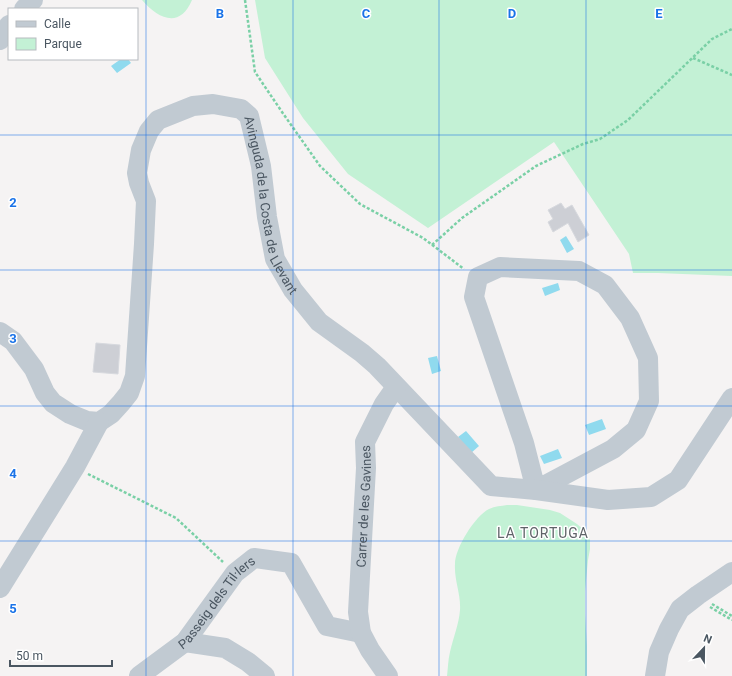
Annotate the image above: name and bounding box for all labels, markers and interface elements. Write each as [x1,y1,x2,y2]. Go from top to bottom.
text: B [216,6,224,21]
text: C [362,6,371,21]
text: D [508,6,516,21]
text: E [655,6,663,21]
legend [8,8,138,60]
text: Calle [44,17,71,31]
text: Parque [44,37,82,51]
street label: Avinguda de la Costa de Llevant [242,114,301,297]
text: 2 [9,195,17,210]
text: 3 [9,331,17,346]
street label: Carrer de les Gavines [353,445,374,568]
text: 4 [9,466,17,481]
district label: LA TORTUGA [497,525,589,541]
street label: Passeig dels Til·lers [175,553,258,652]
text: 5 [9,601,17,616]
north arrow [684,628,724,668]
text: N [702,632,714,647]
scale bar [10,642,112,668]
text: 50 m [16,649,43,663]

